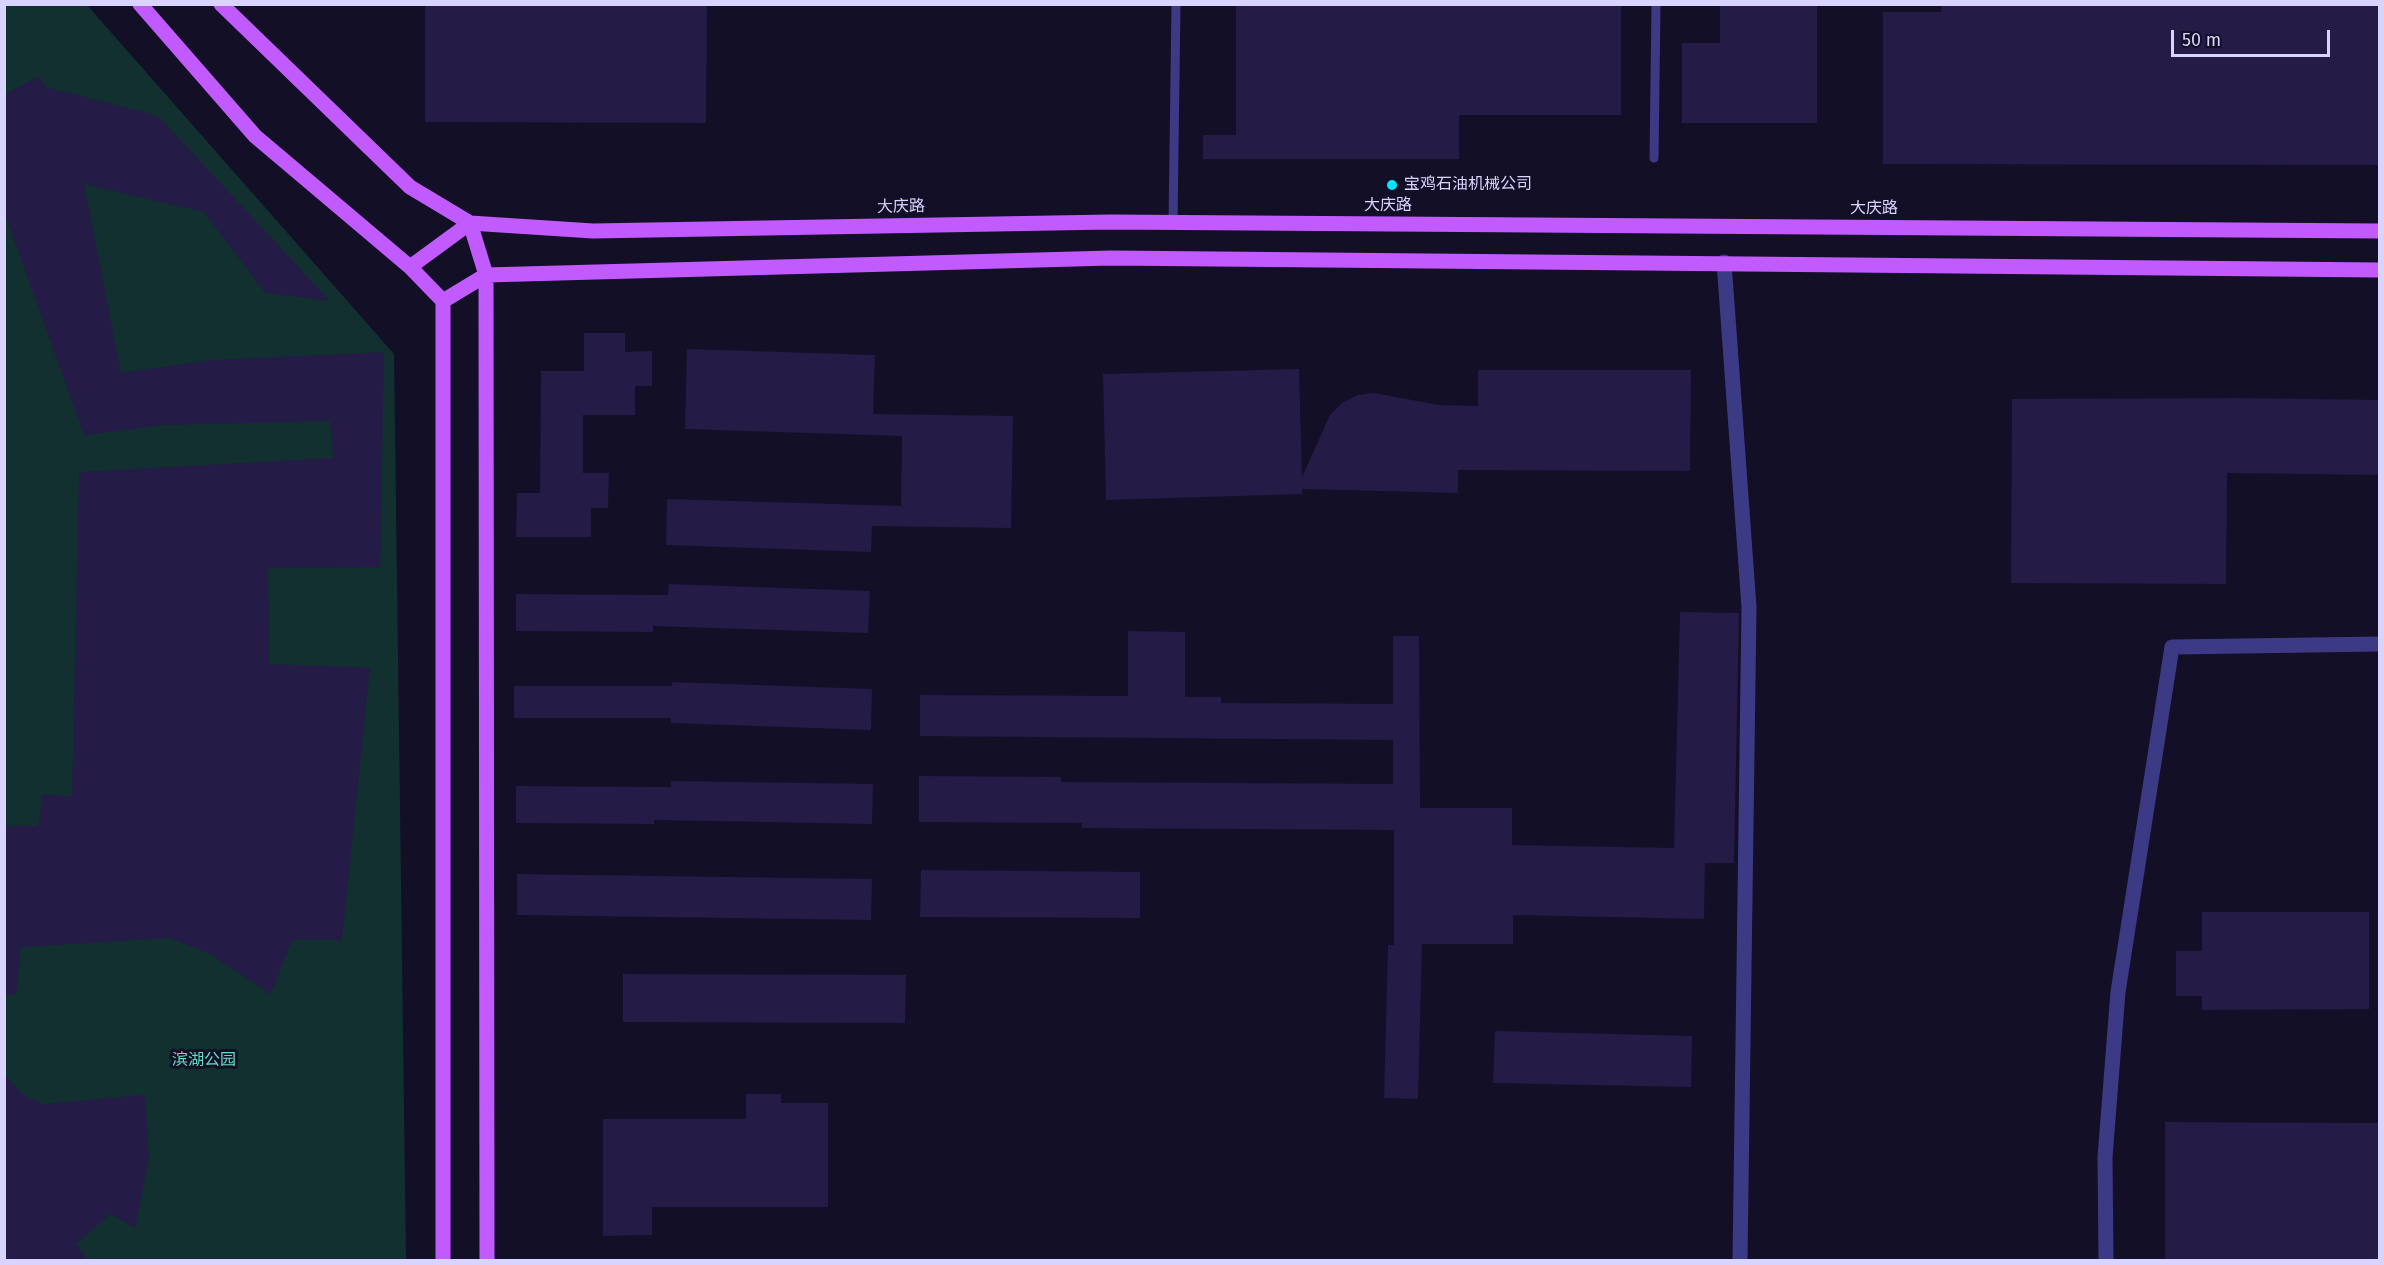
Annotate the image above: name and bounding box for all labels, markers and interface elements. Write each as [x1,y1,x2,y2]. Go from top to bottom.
scale bar [2174,18,2333,56]
text: 50 m [2182,29,2221,51]
place label: 宝鸡石油机械公司 [1404,175,1532,195]
marker: 宝鸡石油机械公司 [1385,178,1399,192]
street label: 大庆路 [1364,196,1412,216]
street label: 大庆路 [877,197,925,217]
street label: 大庆路 [1850,199,1898,219]
park label: 滨湖公园 [172,1051,236,1071]

